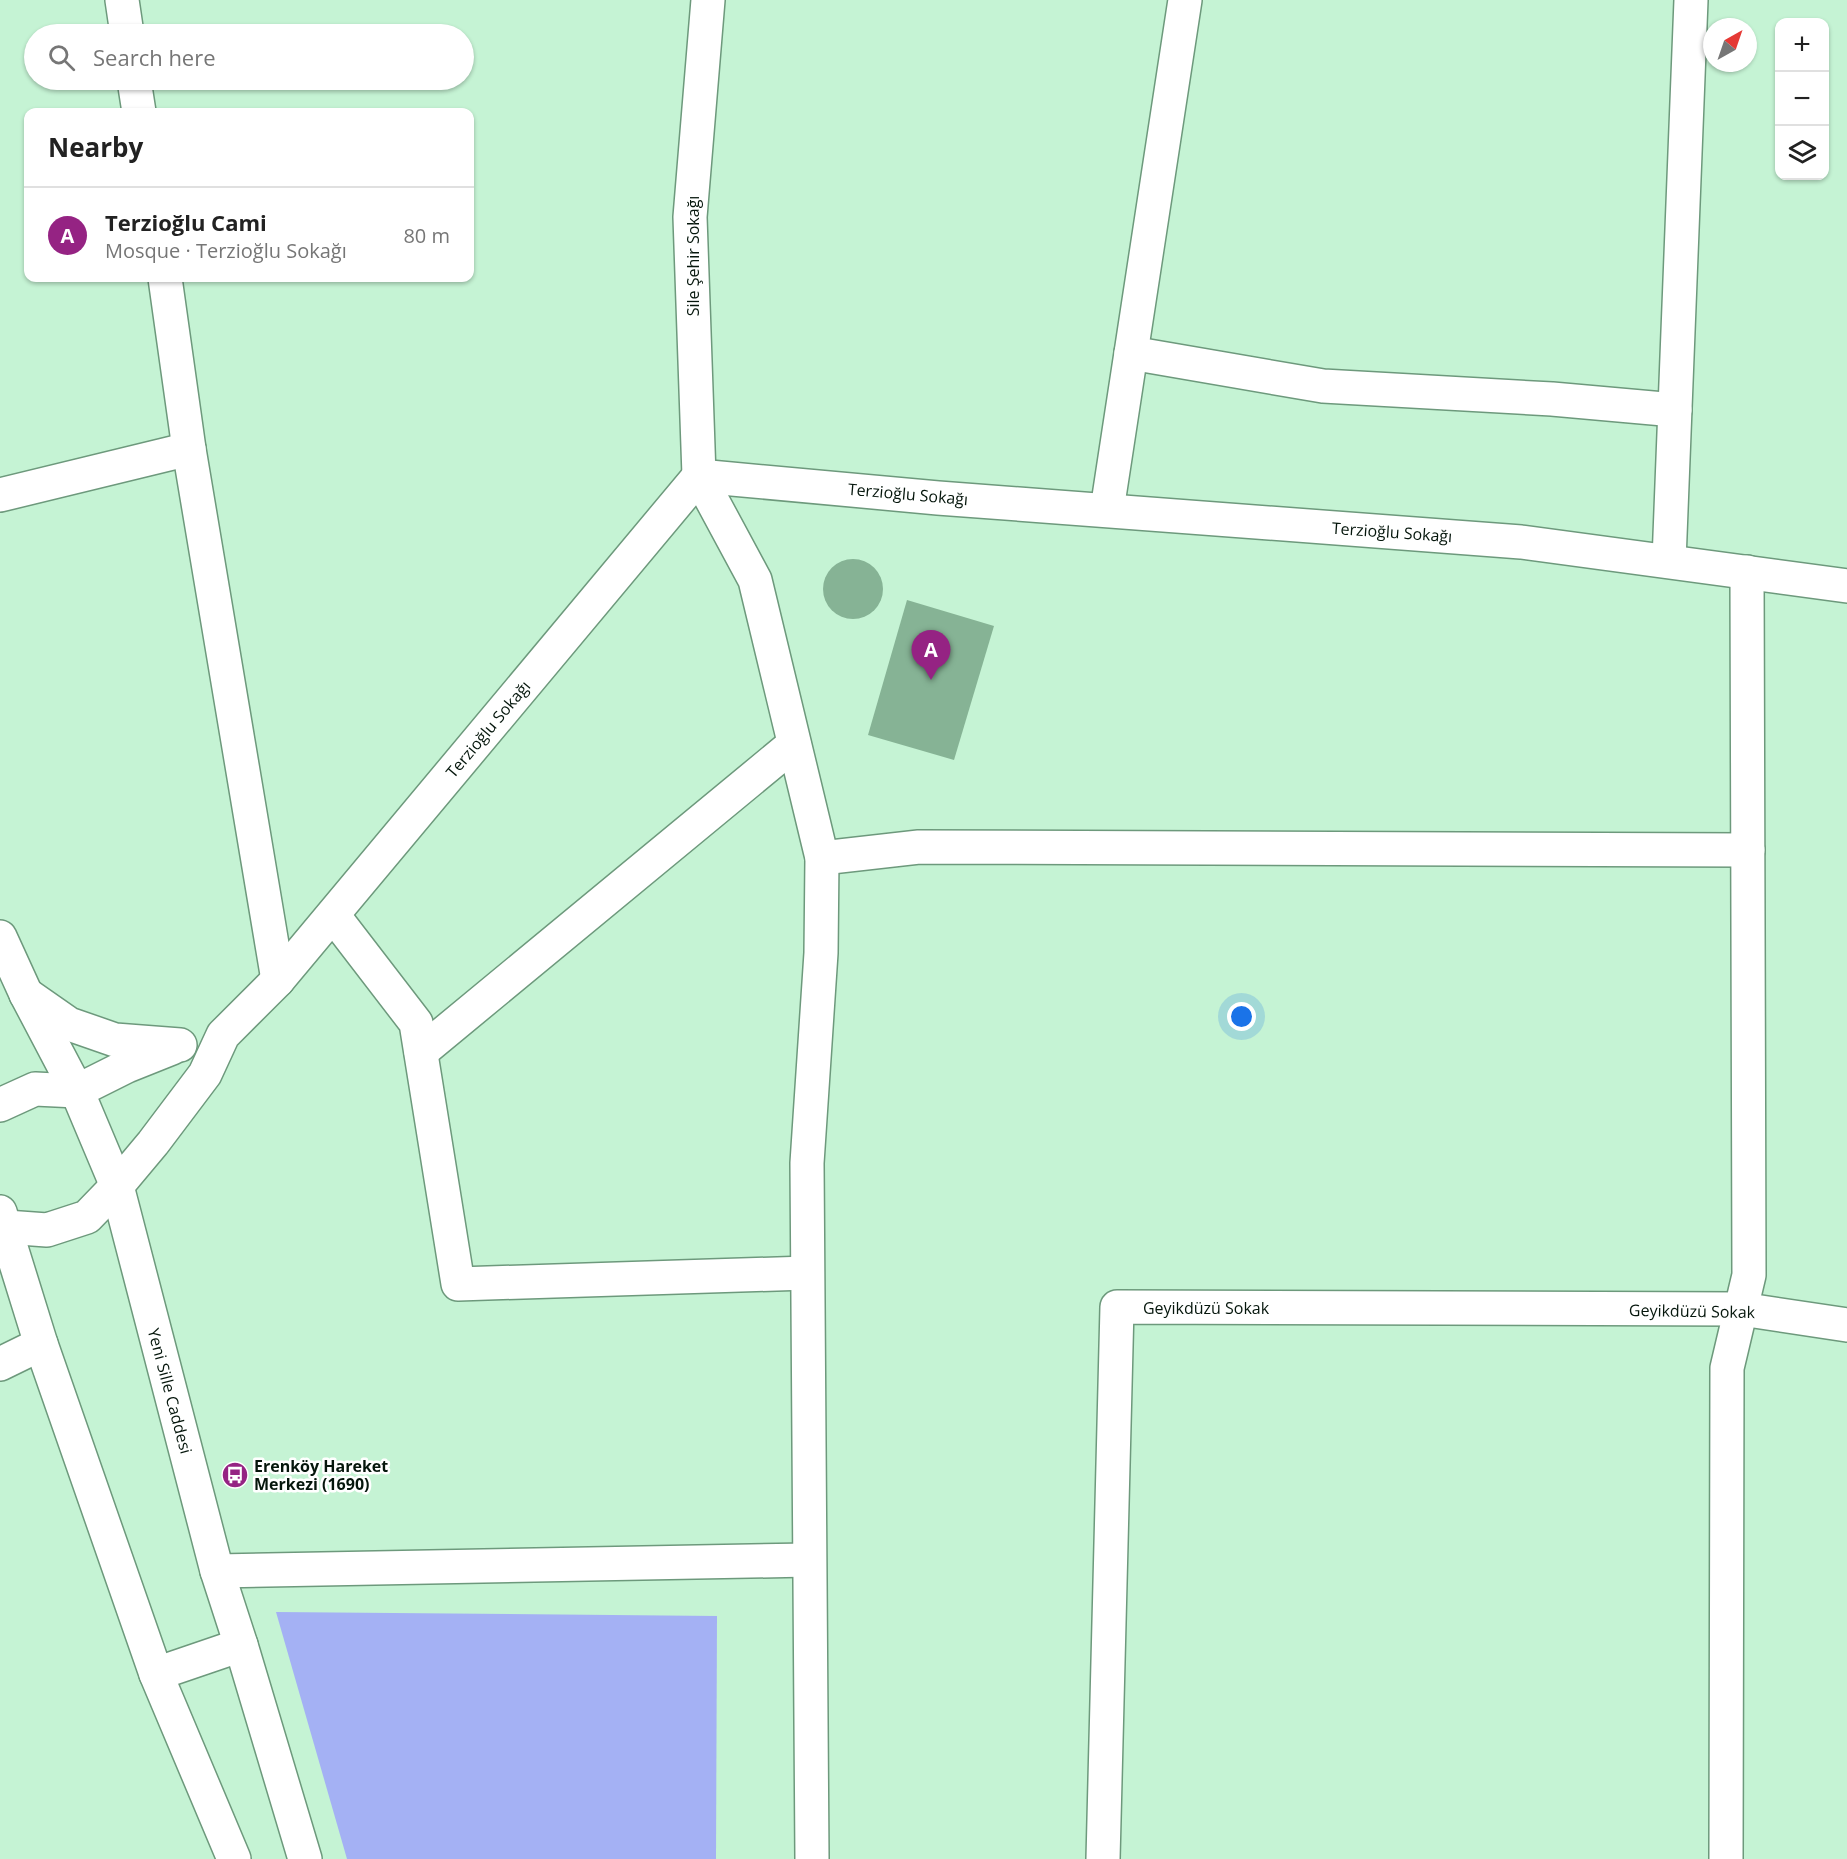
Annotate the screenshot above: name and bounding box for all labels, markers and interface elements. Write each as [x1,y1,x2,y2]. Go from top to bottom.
north arrow [1703,18,1757,72]
map controls [1775,18,1829,180]
button: + [1775,18,1829,72]
search box [24,24,474,90]
icon: search [45,41,78,74]
text: Search here [93,42,216,72]
button: − [1775,72,1829,126]
button: layers [1775,126,1829,180]
text: Nearby [48,129,143,165]
street label: Sile Şehir Sokağı [682,196,704,316]
text: Terzioğlu Cami [105,207,267,237]
text: A [61,222,74,249]
text: 80 m [403,222,450,249]
text: Mosque · Terzioğlu Sokağı [105,237,347,264]
street label: Terzioğlu Sokağı [847,478,969,510]
street label: Terzioğlu Sokağı [1331,517,1453,547]
pin: A [912,630,950,680]
street label: Terzioğlu Sokağı [441,676,535,782]
your location [1227,1002,1256,1031]
street label: Geyikdüzü Sokak [1143,1297,1270,1319]
street label: Geyikdüzü Sokak [1629,1299,1756,1323]
street label: Yeni Sille Caddesi [143,1326,197,1456]
place label: Erenköy Hareket Merkezi (1690) [254,1455,388,1495]
bus stop icon: Erenköy Hareket Merkezi (1690) [220,1460,250,1490]

